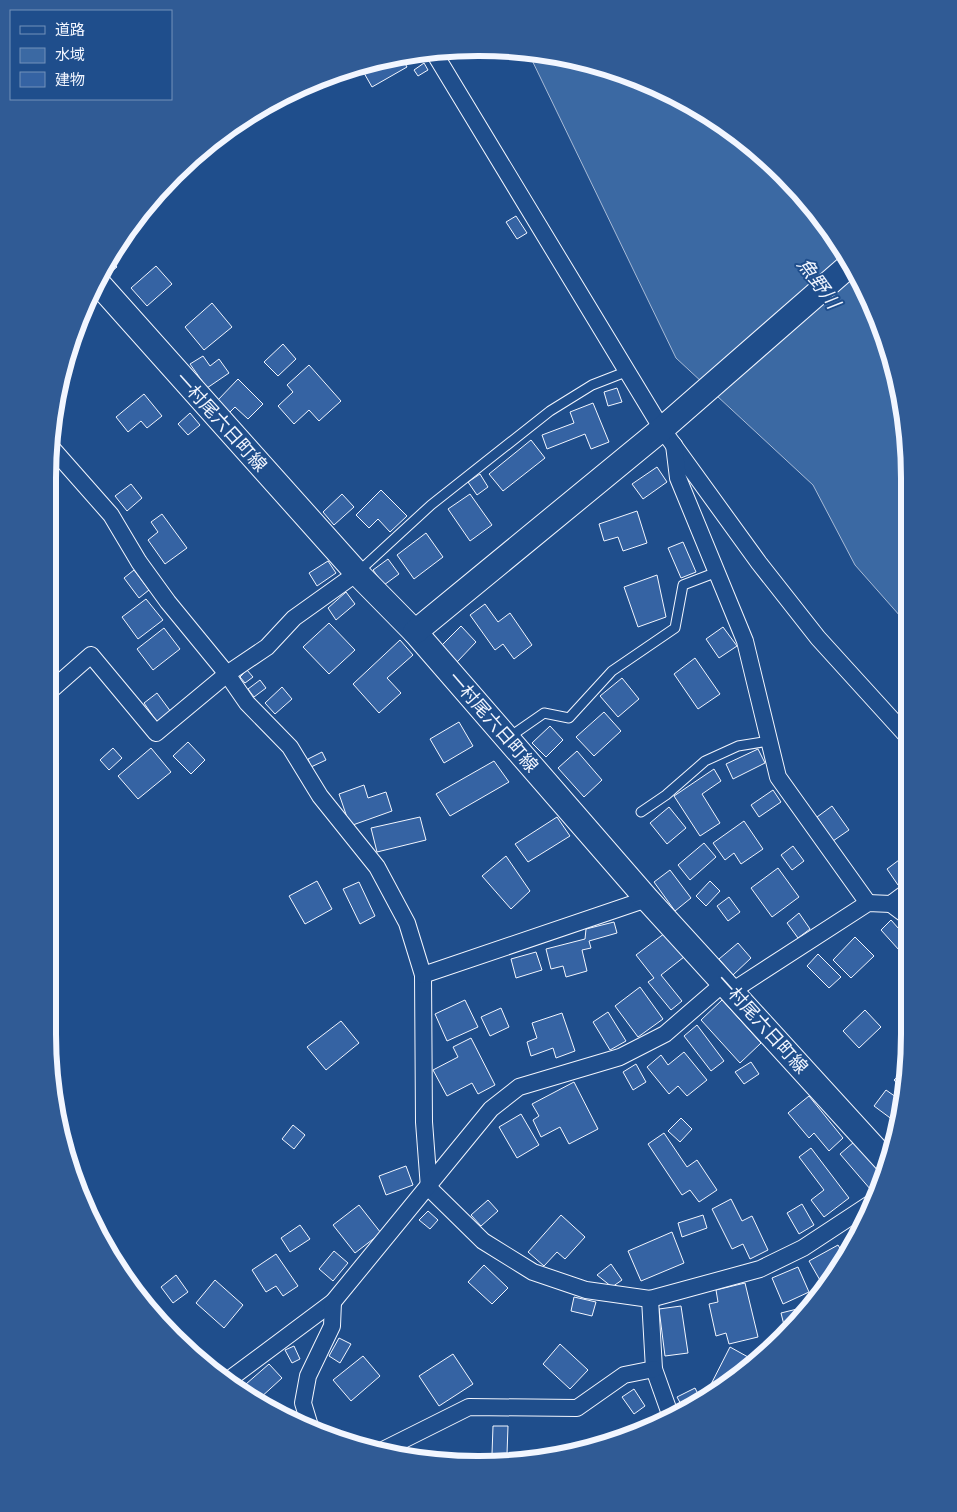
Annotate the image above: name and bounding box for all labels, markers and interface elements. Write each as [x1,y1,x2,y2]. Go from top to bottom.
legend [10,10,172,100]
text: 道路 [55,20,85,39]
text: 水域 [55,45,85,64]
text: 建物 [55,70,85,89]
water label: 魚野川 [793,253,847,315]
street label: 一村尾六日町線 [171,367,272,476]
street label: 一村尾六日町線 [443,667,543,777]
street label: 一村尾六日町線 [712,969,813,1078]

